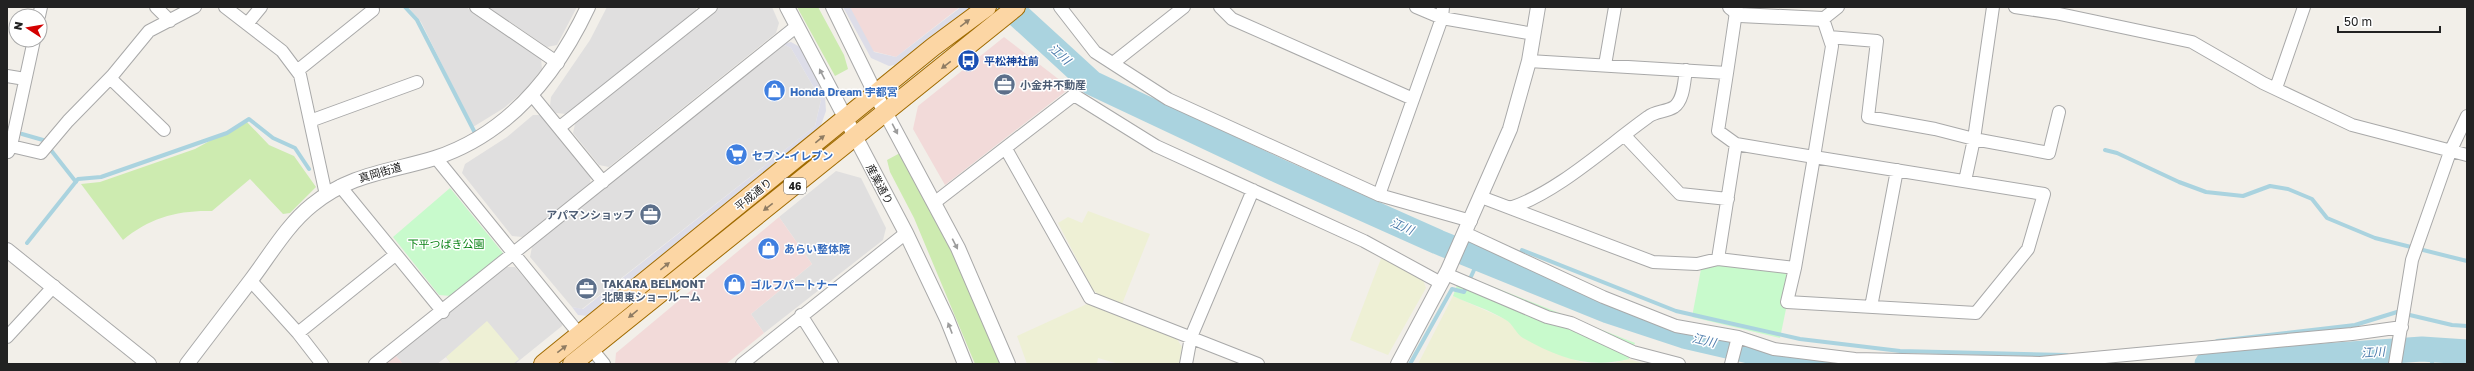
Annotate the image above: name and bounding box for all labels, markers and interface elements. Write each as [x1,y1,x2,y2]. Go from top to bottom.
north arrow [8,8,48,48]
scale bar [2338,8,2440,34]
text: 50 m [2344,14,2372,29]
one-way arrow [960,19,971,28]
text: N [11,20,25,31]
water label: 江川 [1046,40,1075,69]
bus stop icon: 平松神社前 [956,47,982,73]
place label: 平松神社前 [984,54,1039,67]
one-way arrow [941,61,952,69]
one-way arrow [819,69,825,80]
office icon: 小金井不動産 [992,71,1018,97]
shop icon: Honda Dream 宇都宮 [761,78,787,104]
place label: 小金井不動産 [1020,78,1086,91]
place label: Honda Dream 宇都宮 [790,85,898,98]
one-way arrow [892,123,898,135]
one-way arrow [814,135,825,144]
supermarket icon: セブン-イレブン [724,142,750,168]
place label: セブン-イレブン [752,149,833,162]
street label: 真岡街道 [357,160,403,184]
street label: 産業通り [864,162,896,206]
street label: 平成通り [732,175,774,213]
road number: 46 [784,178,806,194]
office icon: アパマンショップ [637,201,663,227]
one-way arrow [763,203,774,212]
place label: アパマンショップ [546,208,634,221]
water label: 江川 [1388,214,1418,239]
shop icon: あらい整体院 [756,235,782,261]
park label: 下平つばき公園 [408,237,485,250]
one-way arrow [952,238,958,250]
place label: あらい整体院 [784,242,850,255]
one-way arrow [659,261,670,270]
shop icon: ゴルフパートナー [721,271,747,297]
office icon: TAKARA BELMONT 北関東ショールーム [573,276,599,302]
place label: TAKARA BELMONT 北関東ショールーム [602,277,705,303]
place label: ゴルフパートナー [750,278,838,291]
one-way arrow [628,310,639,319]
one-way arrow [947,321,953,333]
water label: 江川 [1691,330,1719,350]
water label: 江川 [2360,344,2387,360]
one-way arrow [556,345,567,354]

